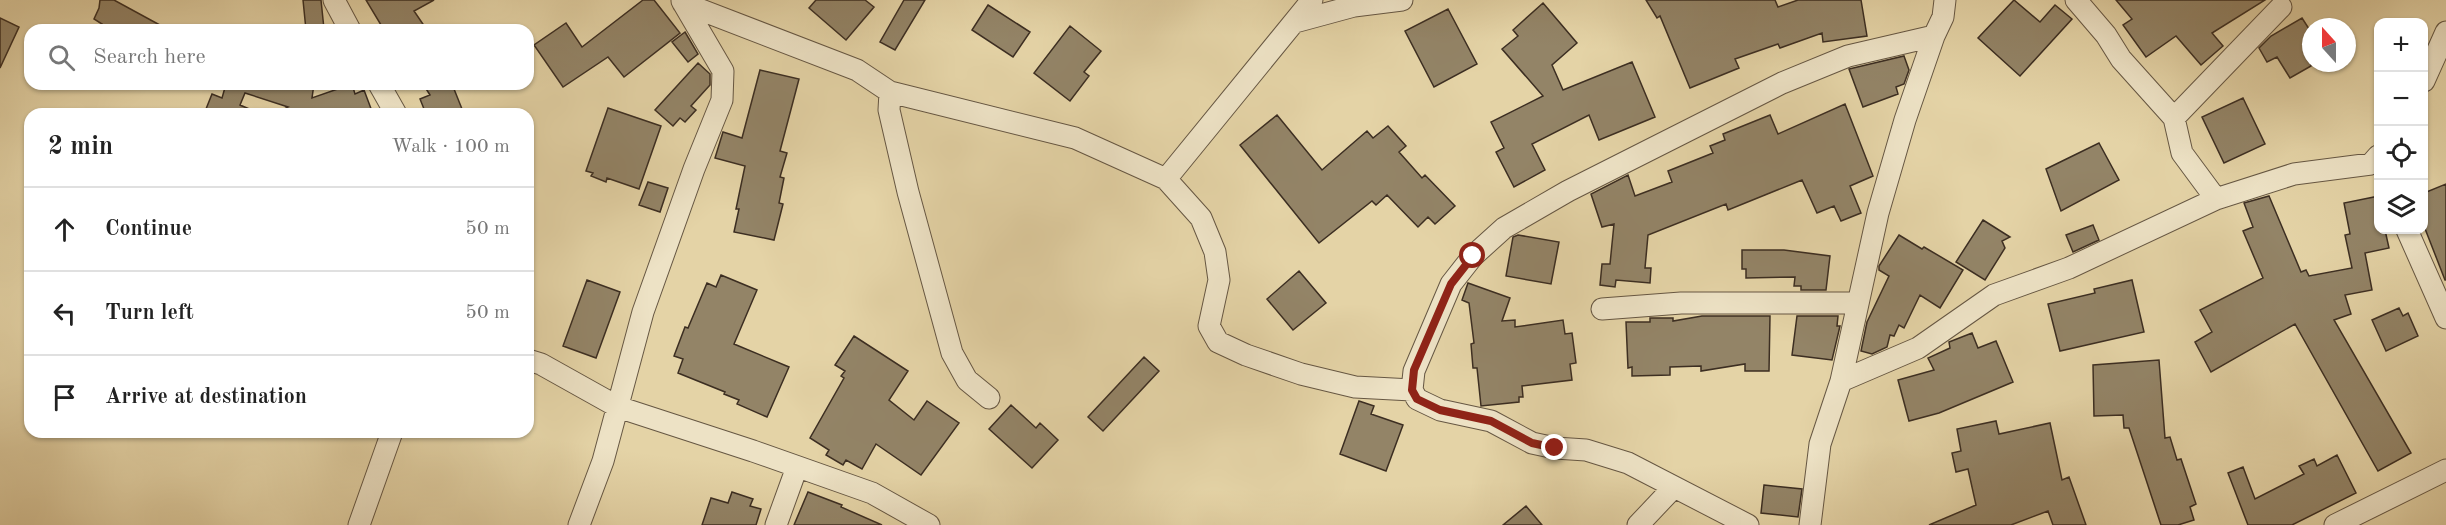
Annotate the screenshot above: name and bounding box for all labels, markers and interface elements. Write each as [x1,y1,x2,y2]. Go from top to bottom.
north arrow [2302,18,2356,72]
map controls [2374,18,2428,234]
button: + [2374,18,2428,72]
search box [24,24,534,90]
icon: search [45,41,78,74]
text: Search here [93,46,206,68]
button: − [2374,72,2428,126]
button: locate [2374,126,2428,180]
text: 2 min [48,134,113,160]
text: Walk · 100 m [391,137,510,157]
button: layers [2374,180,2428,234]
icon: ahead [48,213,81,246]
text: Continue [105,218,192,240]
text: 50 m [465,219,510,239]
route start [1459,242,1485,268]
icon: left [48,297,81,330]
text: Turn left [105,302,194,324]
text: 50 m [465,303,510,323]
icon: arrive [48,381,81,414]
text: Arrive at destination [105,386,307,408]
route end [1541,434,1567,460]

